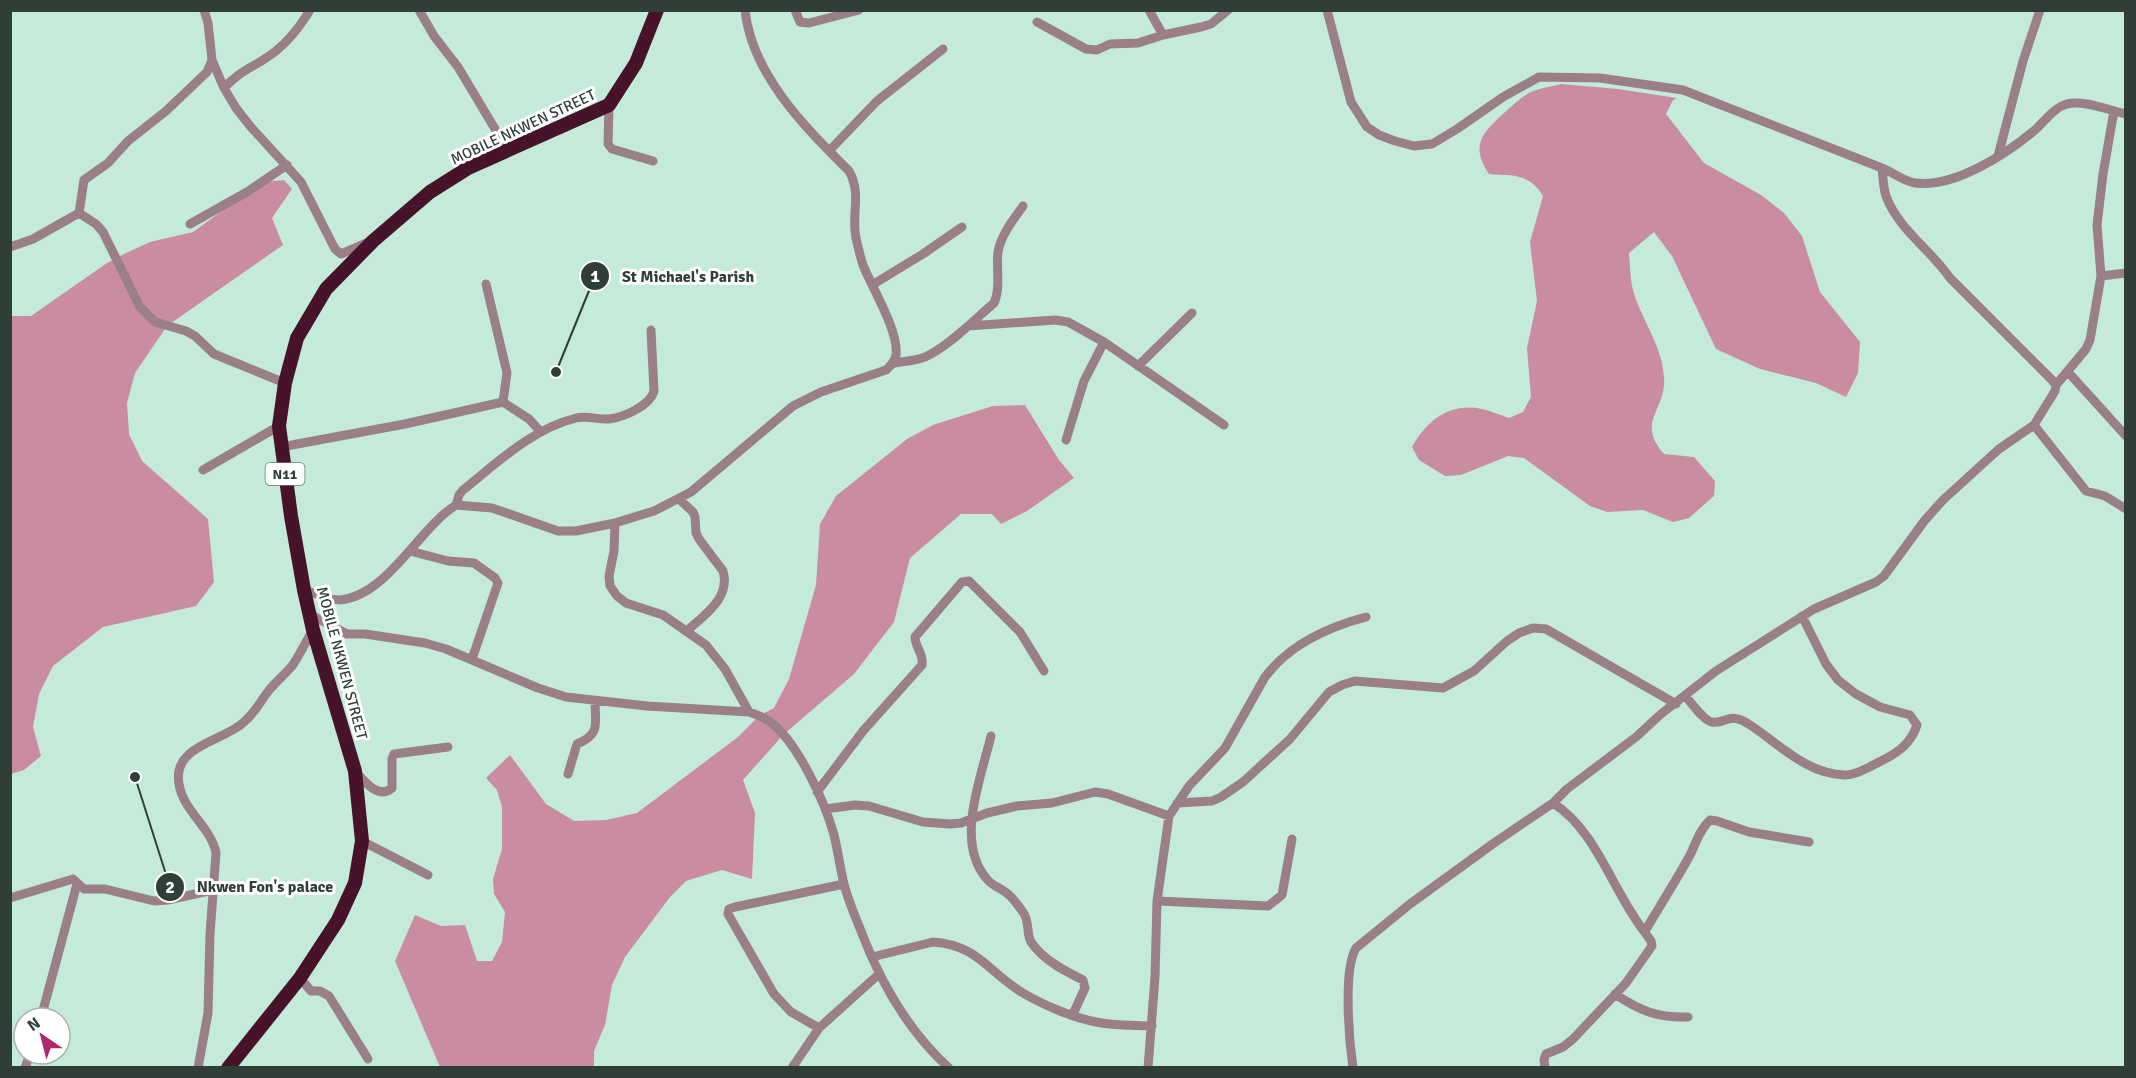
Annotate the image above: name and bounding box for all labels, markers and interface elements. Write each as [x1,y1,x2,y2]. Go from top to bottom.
street label: MOBILE NKWEN STREET [448,85,599,168]
callout: St Michael's Parish [580,259,766,293]
text: 1 [590,265,600,287]
text: St Michael's Parish [622,267,754,287]
road number: N11 [266,463,304,485]
street label: MOBILE NKWEN STREET [313,585,371,742]
callout: Nkwen Fon's palace [155,870,345,904]
text: 2 [165,876,175,898]
text: Nkwen Fon's palace [197,877,333,897]
north arrow [12,1006,72,1066]
text: N [24,1013,44,1036]

